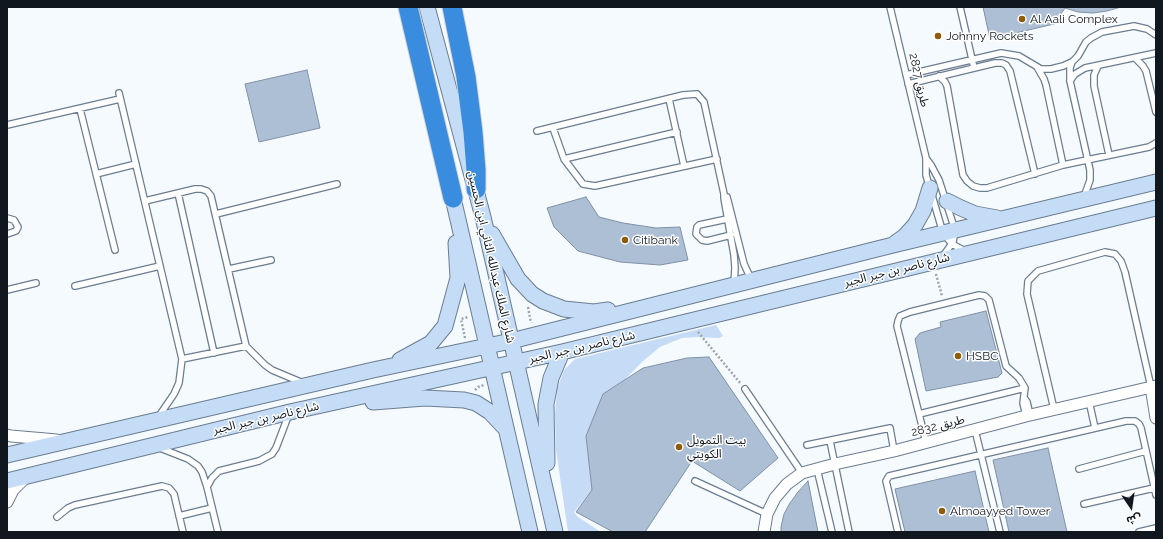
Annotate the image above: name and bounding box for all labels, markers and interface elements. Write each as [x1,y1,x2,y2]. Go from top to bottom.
place label: Al Aali Complex [1030,12,1118,26]
marker: Al Aali Complex [1017,14,1027,24]
place label: Johnny Rockets [946,29,1033,43]
marker: Johnny Rockets [933,31,943,41]
street label: طريق 2827 [906,52,932,108]
street label: شارع الملك عبدالله الثاني ابن الحسين [464,170,518,344]
place label: Citibank [633,233,678,247]
marker: Citibank [620,235,630,245]
street label: شارع ناصر بن جبر الجبر [843,250,951,290]
street label: شارع ناصر بن جبر الجبر [528,328,636,366]
place label: HSBC [966,349,998,363]
marker: HSBC [953,351,963,361]
street label: شارع ناصر بن جبر الجبر [212,399,320,437]
street label: طريق 2832 [910,412,966,440]
place label: بيت التمويل الكويتي [687,433,746,461]
marker: بيت التمويل الكويتي [674,442,684,452]
north arrow [1111,487,1151,527]
place label: Almoayyed Tower [950,504,1050,518]
marker: Almoayyed Tower [937,506,947,516]
text: ش [1125,511,1143,527]

